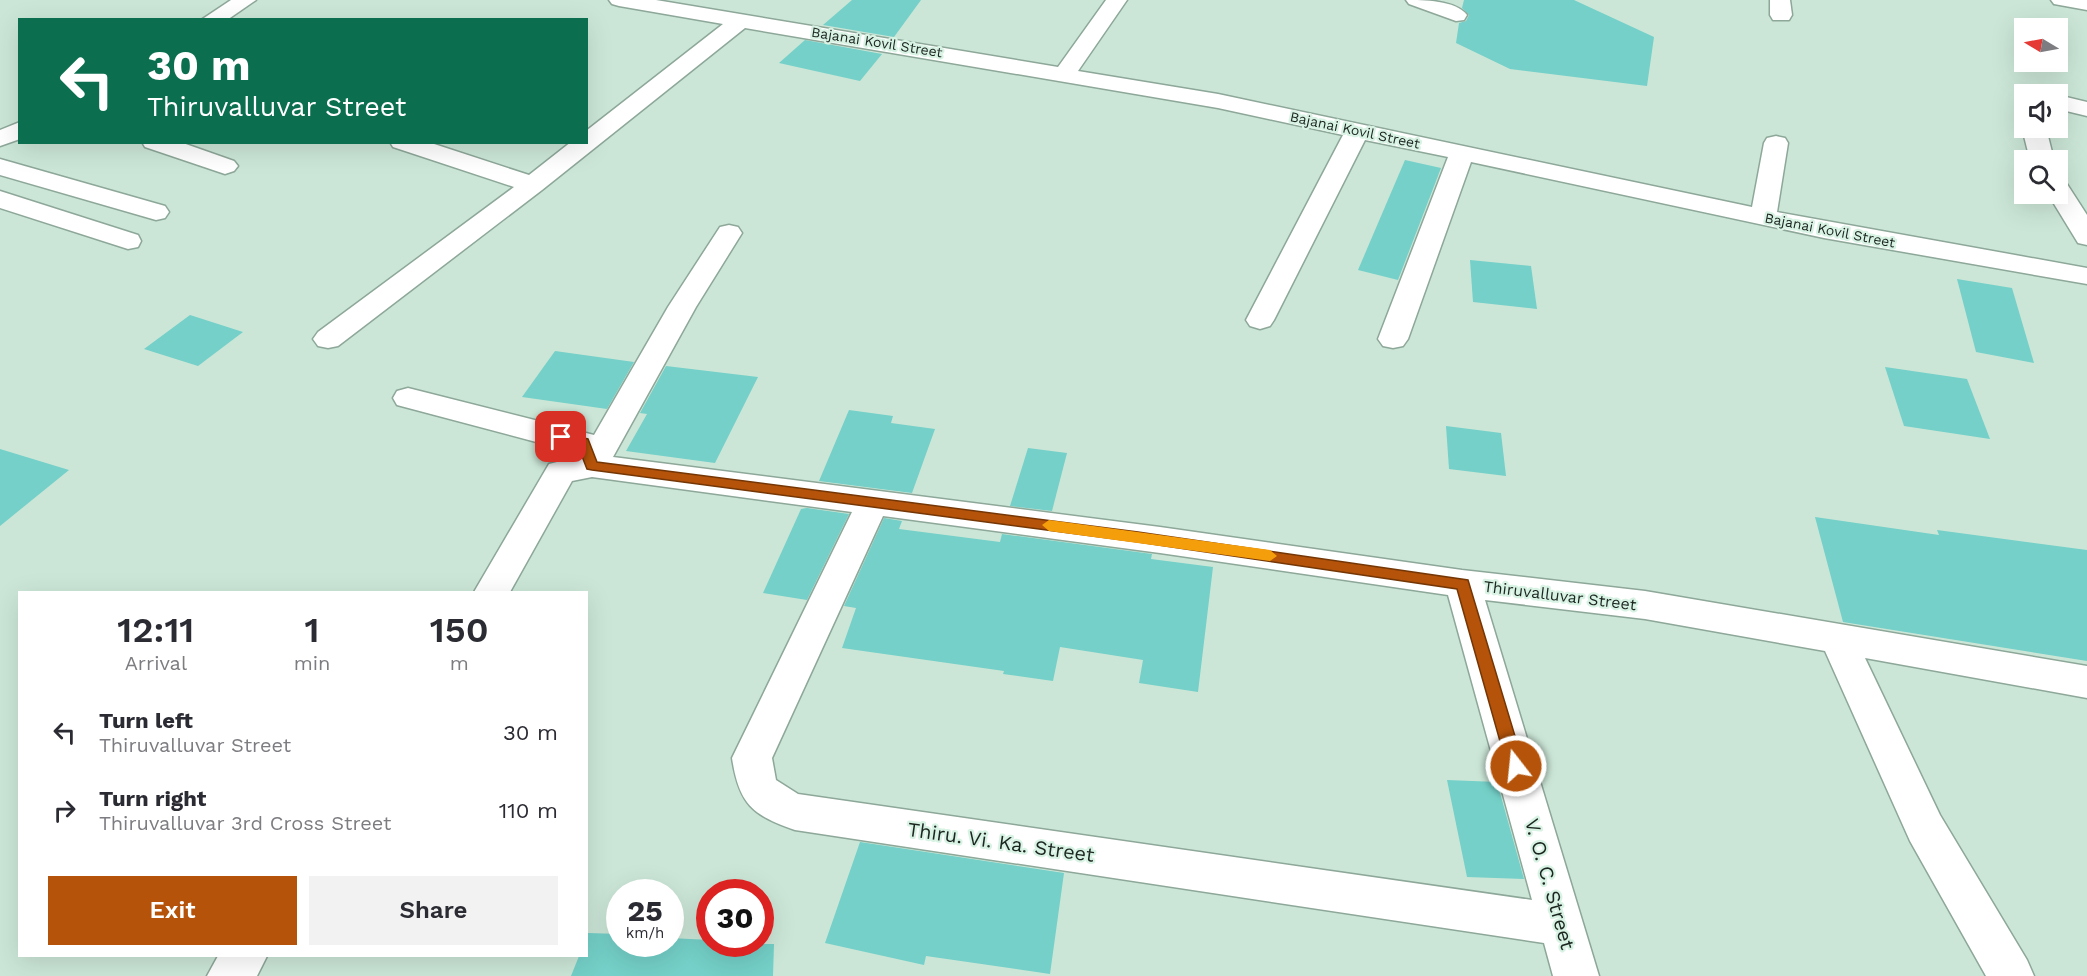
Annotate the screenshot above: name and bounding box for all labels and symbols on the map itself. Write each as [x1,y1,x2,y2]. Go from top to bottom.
north arrow [2014,18,2068,72]
street label: Bajanai Kovil Street [810,24,944,60]
street label: Bajanai Kovil Street [1289,108,1422,152]
street label: Bajanai Kovil Street [1763,210,1897,251]
pin [535,411,586,462]
street label: Thiruvalluvar Street [1483,577,1638,614]
position arrow [1484,734,1548,798]
street label: V. O. C. Street [1520,816,1580,953]
street label: Thiru. Vi. Ka. Street [906,817,1096,867]
speed limit sign: 30 [696,879,774,957]

